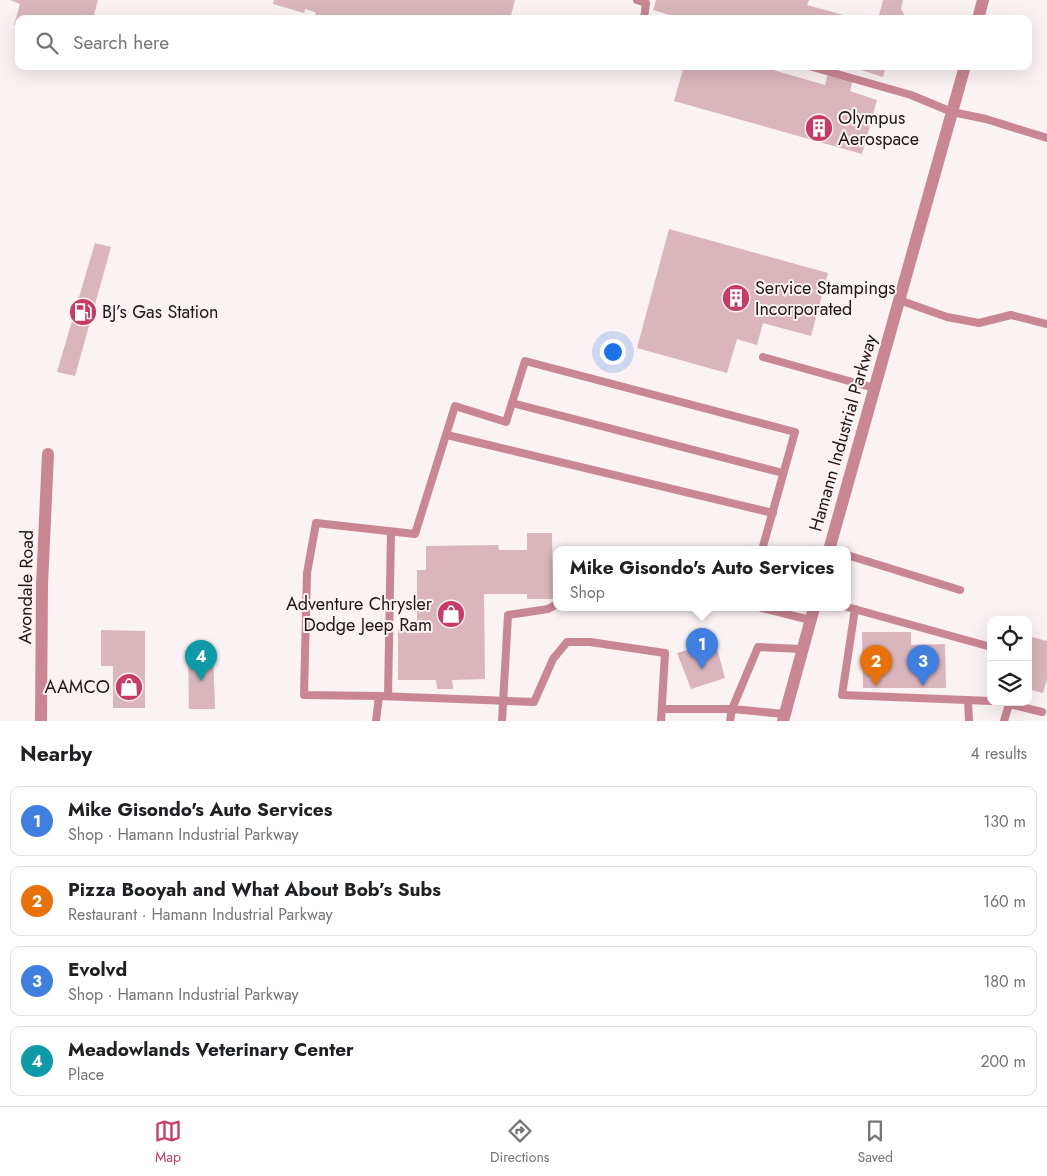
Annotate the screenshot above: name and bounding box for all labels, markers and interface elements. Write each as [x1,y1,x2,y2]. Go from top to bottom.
search box [15,15,1032,70]
icon: search [33,29,61,57]
text: Search here [73,29,169,56]
place label: Olympus Aerospace [838,105,919,152]
building icon: Olympus Aerospace [804,113,834,143]
place label: Service Stampings Incorporated [755,275,896,322]
building icon: Service Stampings Incorporated [721,283,751,313]
fuel station icon: BJ’s Gas Station [68,297,98,327]
place label: BJ’s Gas Station [102,299,219,325]
street label: Hamann Industrial Parkway [802,331,884,535]
your location [600,339,626,365]
street label: Avondale Road [12,530,40,644]
popup [553,546,851,611]
text: Mike Gisondo's Auto Services [570,554,834,581]
text: Shop [570,581,605,604]
place label: Adventure Chrysler Dodge Jeep Ram [286,591,433,638]
shop icon: Adventure Chrysler Dodge Jeep Ram [436,599,466,629]
map controls [987,616,1032,706]
button: locate [987,616,1032,661]
pin: 1 [686,628,718,669]
pin: 4 [185,640,217,681]
pin: 2 [860,645,892,686]
pin: 3 [907,645,939,686]
button: layers [987,661,1032,706]
shop icon: AAMCO [114,672,144,702]
place label: AAMCO [45,674,110,700]
text: Nearby [20,739,92,769]
text: 4 results [971,742,1027,765]
text: Mike Gisondo's Auto Services [68,796,332,823]
text: 1 [33,810,41,833]
text: 130 m [983,810,1026,833]
text: Shop · Hamann Industrial Parkway [68,823,299,846]
text: Pizza Booyah and What About Bob’s Subs [68,876,441,903]
text: 2 [32,890,42,913]
text: 160 m [983,890,1026,913]
text: Restaurant · Hamann Industrial Parkway [68,903,333,926]
text: Evolvd [68,956,127,983]
text: 3 [32,970,42,993]
text: 180 m [983,970,1026,993]
text: Shop · Hamann Industrial Parkway [68,983,299,1006]
text: Meadowlands Veterinary Center [68,1036,354,1063]
text: 4 [31,1050,43,1073]
text: 200 m [980,1050,1026,1073]
text: Place [68,1063,104,1086]
tab: Map [154,1117,182,1167]
tab: Directions [490,1117,549,1167]
tab: Saved [857,1117,893,1167]

